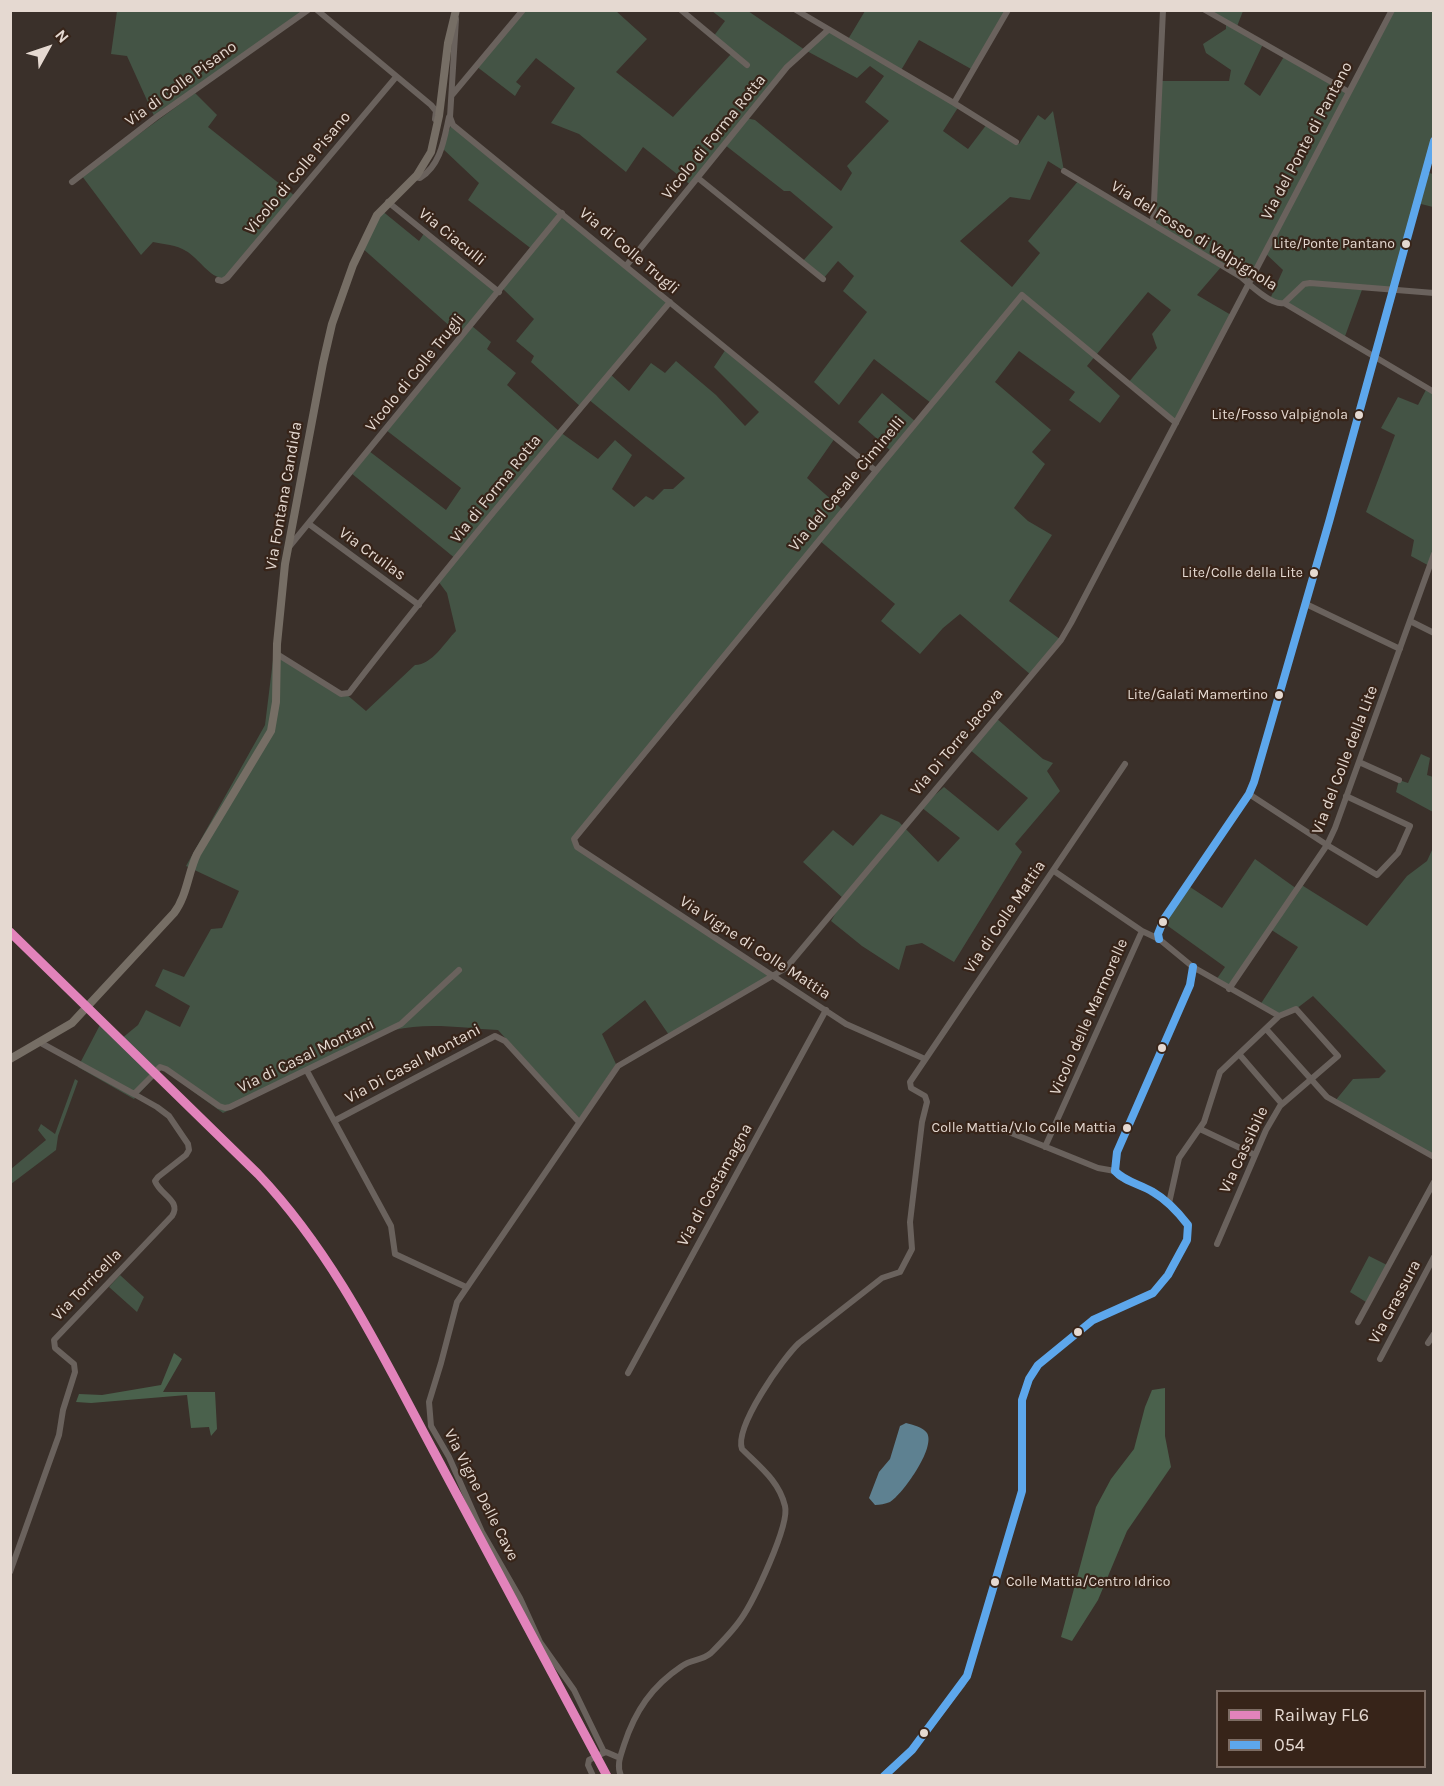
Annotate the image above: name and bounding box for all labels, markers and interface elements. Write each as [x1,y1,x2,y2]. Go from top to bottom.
north arrow [18,18,78,78]
text: N [51,26,73,47]
street label: Via di Colle Pisano [121,37,241,131]
street label: Via del Ponte di Pantano [1257,59,1357,223]
street label: Vicolo di Forma Rotta [658,71,770,203]
street label: Vicolo di Colle Pisano [241,108,355,238]
street label: Via del Fosso di Valpignola [1107,177,1281,295]
street label: Via Ciaculli [414,204,490,270]
street label: Via di Colle Trugli [575,204,683,298]
place label: Lite/Ponte Pantano [1273,236,1395,252]
marker: Lite/Ponte Pantano [1400,238,1412,250]
street label: Vicolo di Colle Trugli [362,310,468,436]
place label: Lite/Fosso Valpignola [1211,407,1348,423]
marker: Lite/Fosso Valpignola [1353,409,1365,421]
street label: Via del Casale Ciminelli [785,412,909,556]
street label: Via Fontana Candida [261,420,307,572]
street label: Via di Forma Rotta [446,431,546,547]
street label: Via Cruilas [335,523,409,585]
place label: Lite/Colle della Lite [1182,565,1303,581]
marker: Lite/Colle della Lite [1308,567,1320,579]
street label: Via del Colle della Lite [1308,683,1382,837]
street label: Via Di Torre Jacova [907,685,1007,799]
place label: Lite/Galati Mamertino [1127,687,1268,703]
marker: Lite/Galati Mamertino [1273,689,1285,701]
street label: Via di Colle Mattia [960,857,1050,977]
street label: Via Vigne di Colle Mattia [676,892,834,1004]
unlabelled marker [1157,916,1169,928]
street label: Vicolo delle Marmorelle [1046,936,1132,1098]
street label: Via di Casal Montani [235,1015,377,1097]
street label: Via Di Casal Montani [342,1020,484,1108]
unlabelled marker [1156,1042,1168,1054]
street label: Via Cassibile [1216,1104,1272,1196]
street label: Via di Costamagna [673,1120,757,1250]
place label: Colle Mattia/V.lo Colle Mattia [932,1120,1116,1136]
marker: Colle Mattia/V.lo Colle Mattia [1121,1122,1133,1134]
street label: Via Torricella [48,1245,126,1325]
street label: Via Grassura [1365,1257,1425,1347]
unlabelled marker [1072,1326,1084,1338]
street label: Via Vigne Delle Cave [439,1426,523,1564]
place label: Colle Mattia/Centro Idrico [1006,1574,1170,1590]
marker: Colle Mattia/Centro Idrico [989,1576,1001,1588]
legend [1216,1690,1426,1768]
text: Railway FL6 [1274,1704,1369,1726]
unlabelled marker [918,1727,930,1739]
text: 054 [1274,1734,1305,1756]

